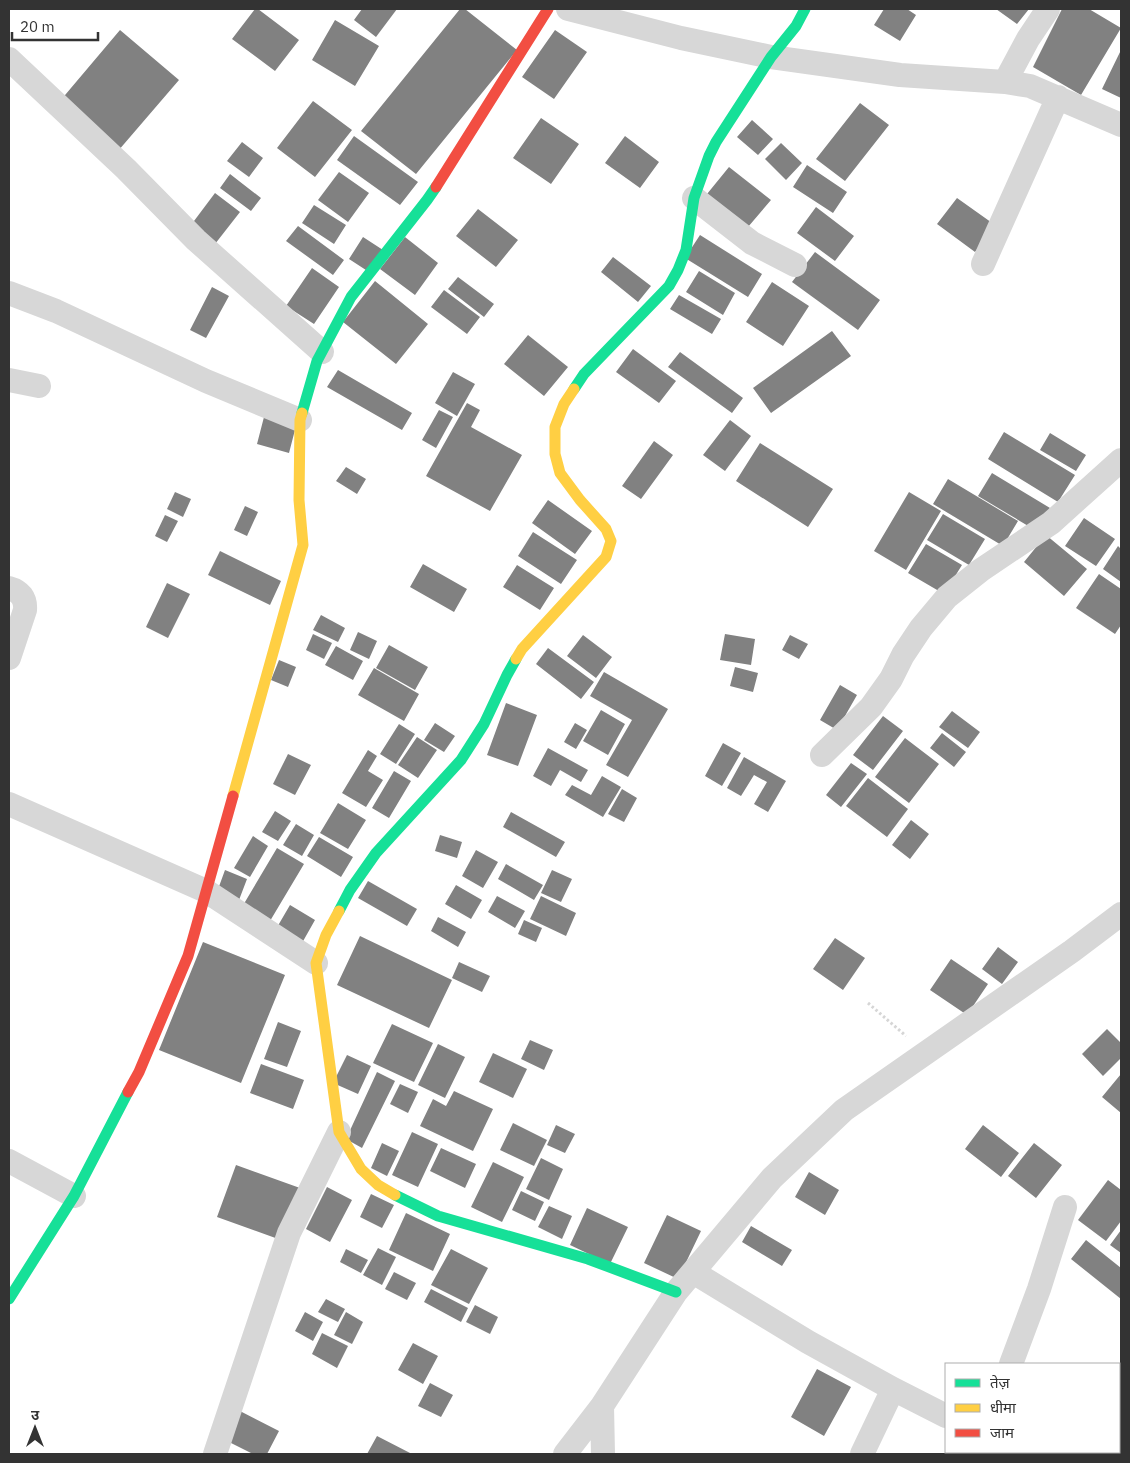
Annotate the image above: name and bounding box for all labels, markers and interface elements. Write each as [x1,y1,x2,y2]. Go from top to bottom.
scale bar [12,10,99,42]
text: 20 m [20,17,55,36]
legend [945,1363,1120,1453]
text: तेज़ [990,1373,1011,1392]
text: धीमा [990,1398,1017,1417]
north arrow [10,1403,60,1453]
text: उ [31,1406,40,1424]
text: जाम [990,1423,1015,1442]

